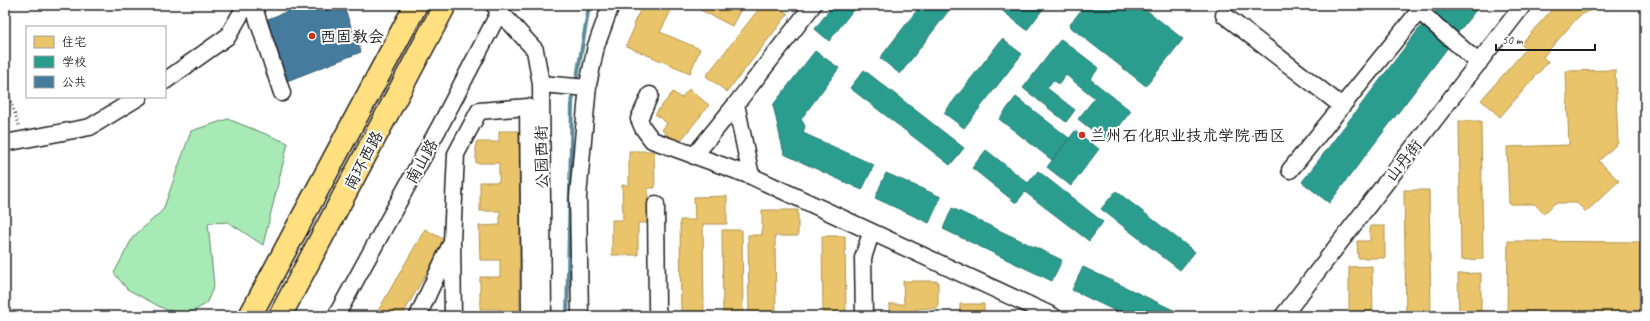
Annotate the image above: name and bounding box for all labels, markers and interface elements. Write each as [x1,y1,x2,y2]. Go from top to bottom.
legend [26,26,166,98]
scale bar [1496,26,1595,52]
place label: 西固教会 [320,27,384,47]
marker: 西固教会 [307,31,317,41]
text: 50 m [1502,32,1524,48]
text: 住宅 [62,34,86,50]
text: 学校 [62,54,86,70]
text: 公共 [62,74,86,90]
street label: 公园西街 [531,125,553,189]
place label: 兰州石化职业技术学院·西区 [1090,126,1285,146]
street label: 南环西路 [340,128,388,193]
marker: 兰州石化职业技术学院·西区 [1077,130,1087,140]
street label: 南山路 [401,136,442,187]
street label: 山丹街 [1381,136,1426,186]

